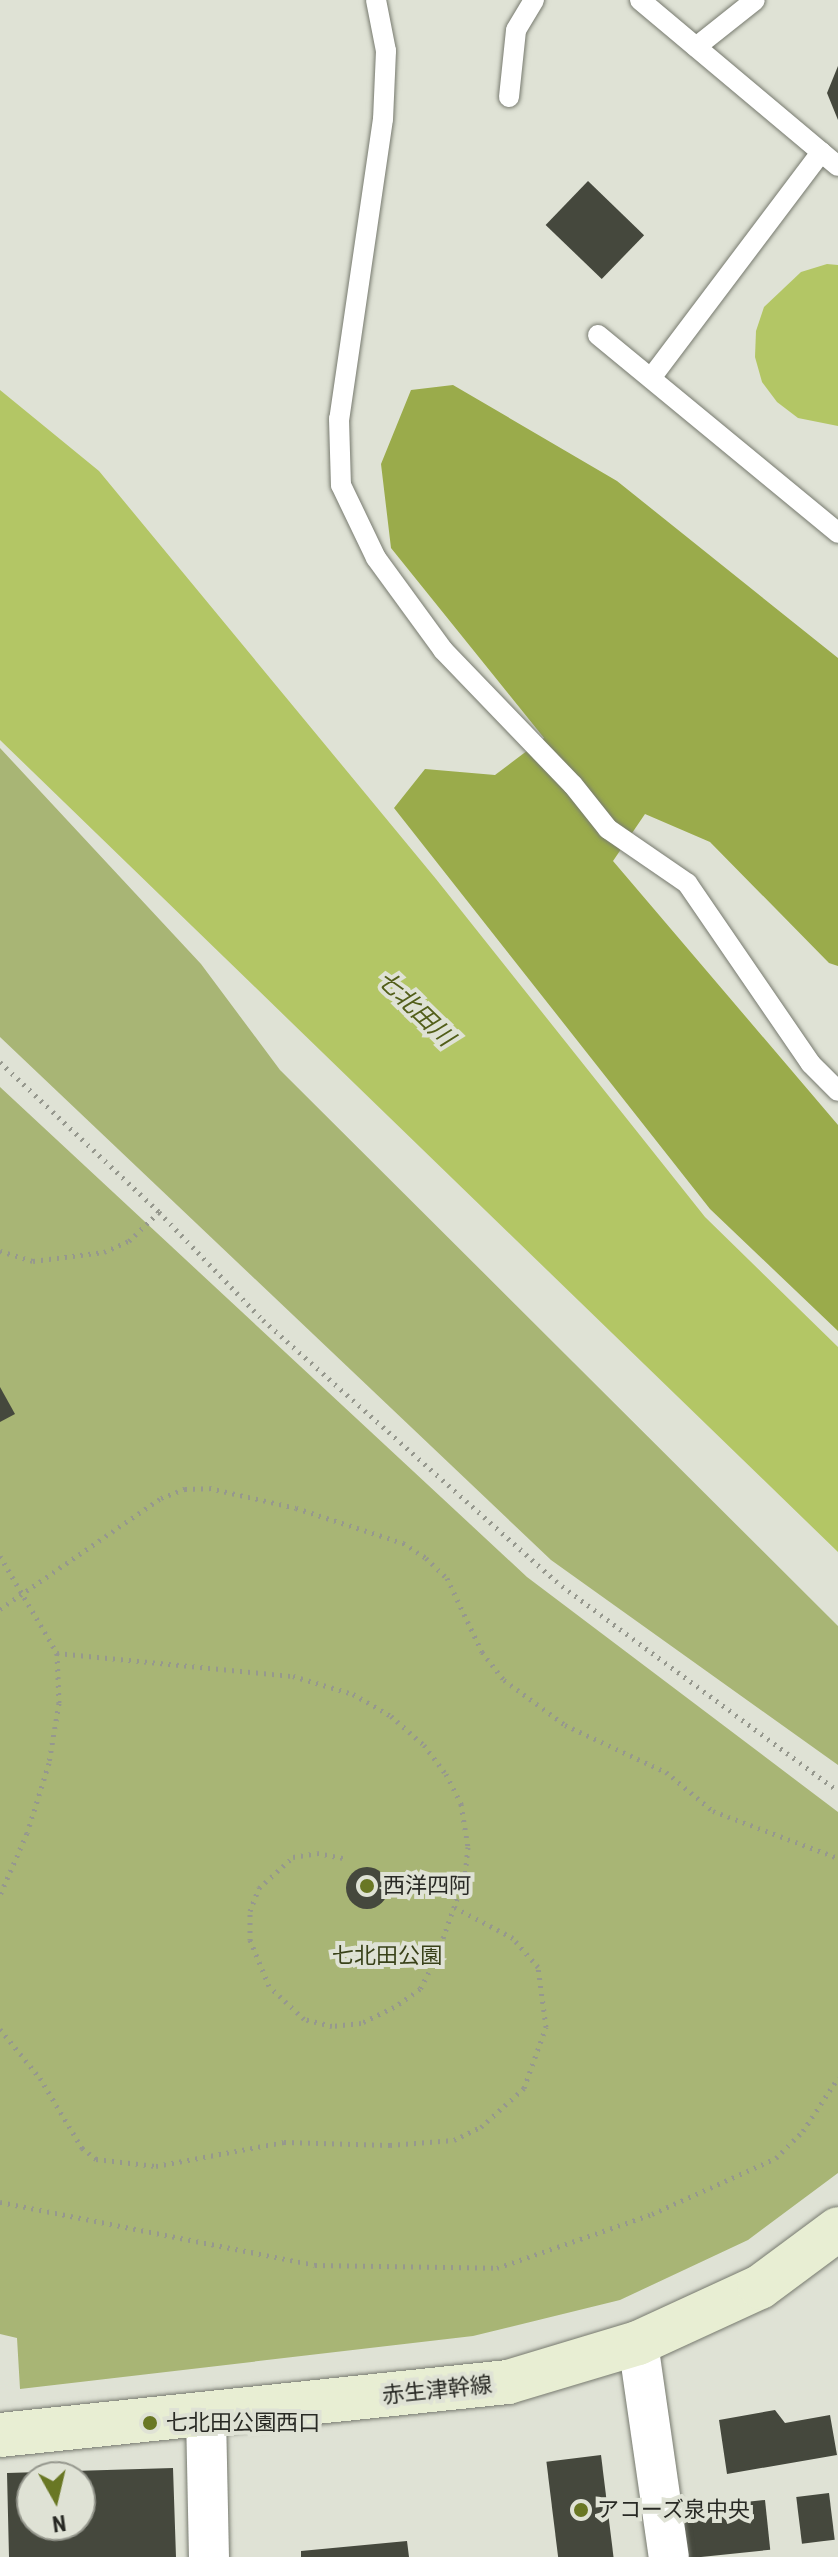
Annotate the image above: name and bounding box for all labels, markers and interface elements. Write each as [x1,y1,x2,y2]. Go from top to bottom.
water label: 七北田川 [370,965,460,1053]
place label: 西洋四阿 [383,1873,471,1899]
marker: 西洋四阿 [358,1877,376,1895]
park label: 七北田公園 [332,1943,442,1969]
street label: 赤生津幹線 [381,2371,493,2409]
place label: 七北田公園西口 [166,2410,320,2436]
marker: 七北田公園西口 [141,2414,159,2432]
north arrow [16,2461,96,2541]
place label: アコーズ泉中央 [597,2497,751,2523]
marker: アコーズ泉中央 [572,2501,590,2519]
text: N [51,2510,68,2537]

